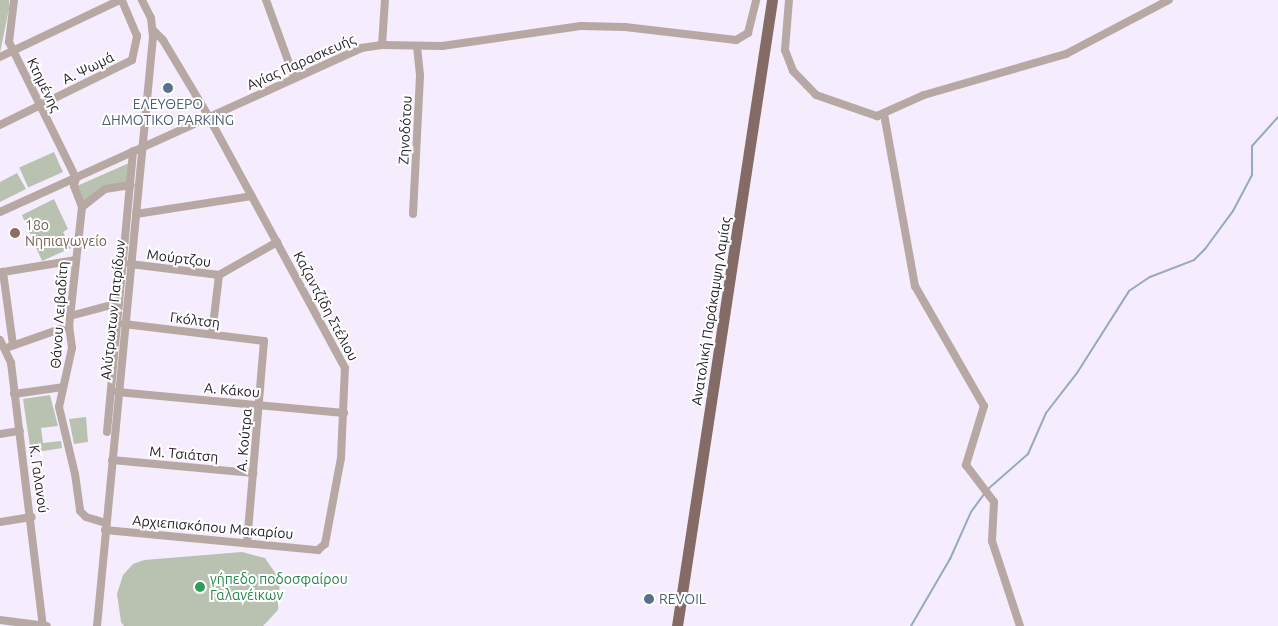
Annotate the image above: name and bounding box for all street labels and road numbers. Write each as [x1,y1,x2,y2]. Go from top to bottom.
street label: Αγίας Παρασκευής [244,31,358,93]
street label: Α. Ψωμά [59,48,117,88]
street label: Κτημένης [24,55,64,115]
street label: Ζηνοδότου [395,95,415,165]
street label: Ανατολική Παράκαμψη Λαμίας [688,215,734,407]
street label: Αλύτρωτων Πατρίδων [97,239,129,381]
street label: Μούρτζου [146,246,212,270]
street label: Καζαντζίδη Στέλιου [290,248,362,364]
street label: Θάνου Λειβαδίτη [47,261,71,369]
street label: Γκόλτση [169,309,221,331]
street label: Α. Κάκου [203,379,261,401]
street label: Α. Κούτρα [233,408,255,472]
street label: Μ. Τσιάτση [149,443,219,465]
street label: Κ. Γαλανού [26,444,52,514]
street label: Αρχιεπισκόπου Μακαρίου [132,512,294,542]

